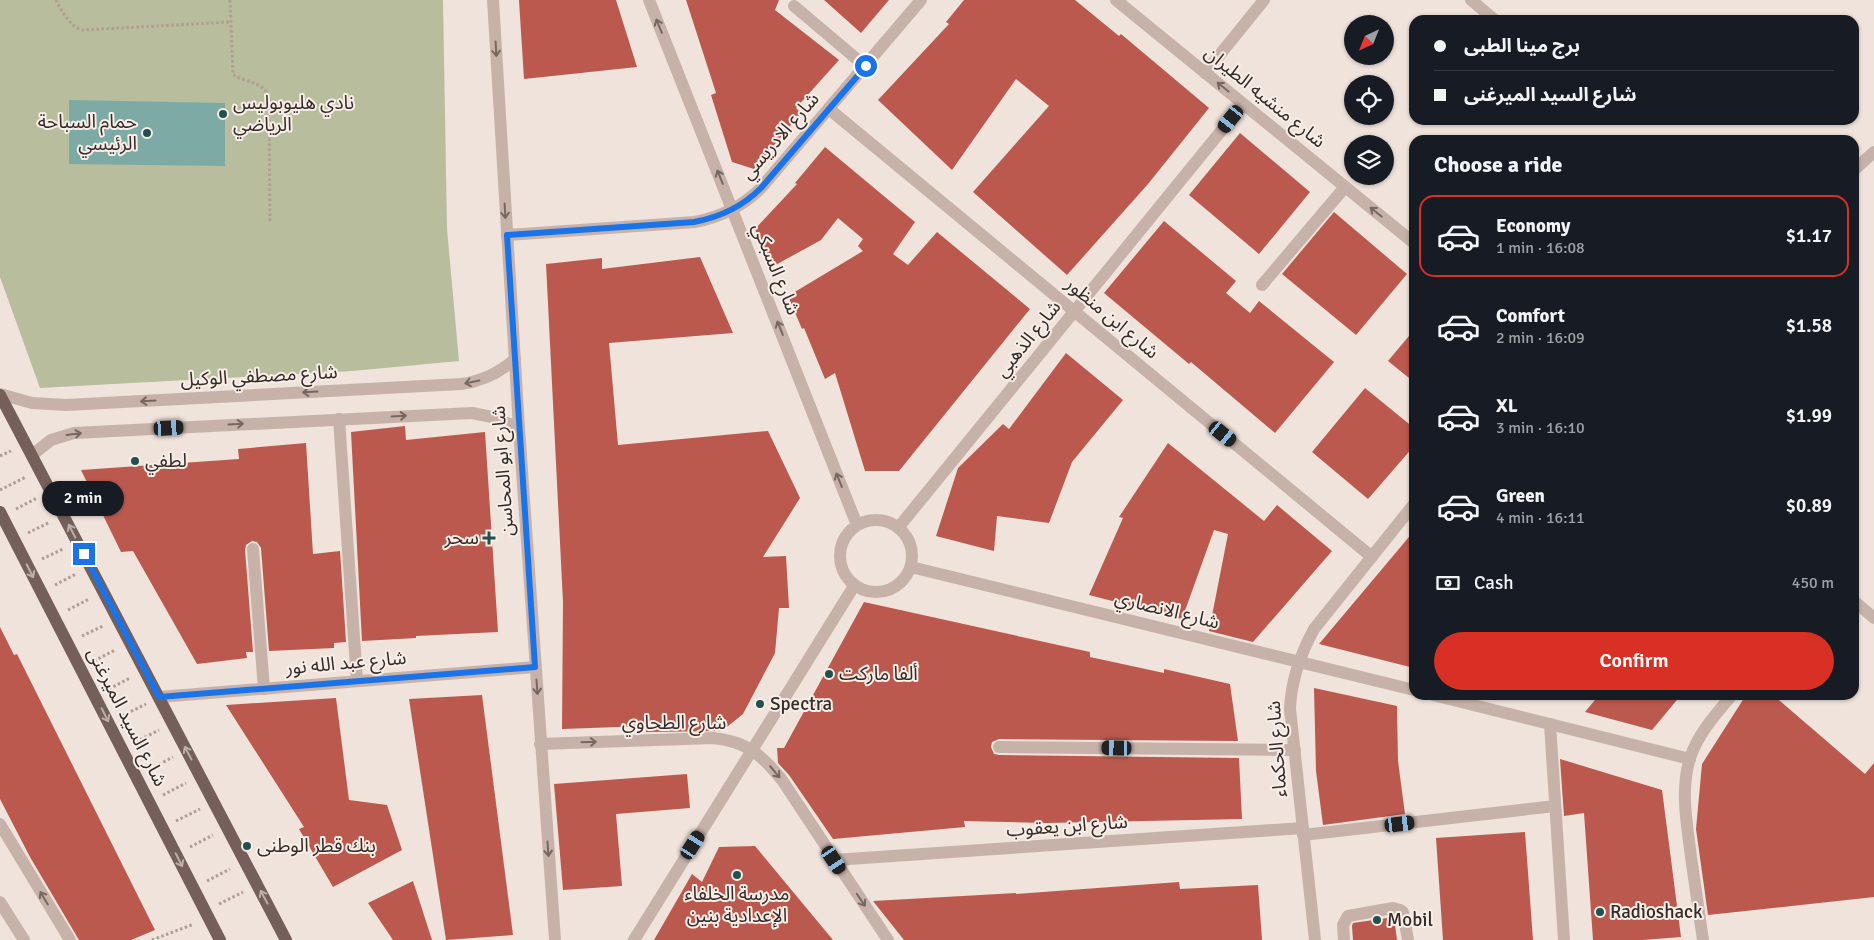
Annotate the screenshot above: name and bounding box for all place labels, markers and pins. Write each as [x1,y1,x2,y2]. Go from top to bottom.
place label: نادي هليوبوليس الرياضي [233,91,354,139]
marker: نادي هليوبوليس الرياضي [217,108,229,120]
place label: حمام السباحة الرئيسي [38,110,137,158]
marker: حمام السباحة الرئيسي [141,127,153,139]
place label: لطفي [145,449,187,475]
marker: لطفي [129,455,141,467]
place label: سحر [443,526,479,550]
marker: سحر [483,532,495,544]
place label: ألفا ماركت [839,662,918,686]
marker: ألفا ماركت [823,668,835,680]
place label: Spectra [770,692,832,716]
marker: Spectra [754,698,766,710]
place label: بنك قطر الوطنى [257,834,376,858]
marker: بنك قطر الوطنى [241,840,253,852]
marker: مدرسة الخلفاء الإعدادية بنين [731,869,743,881]
place label: مدرسة الخلفاء الإعدادية بنين [685,882,789,928]
place label: Radioshack [1610,900,1703,924]
marker: Radioshack [1594,906,1606,918]
place label: Mobil [1387,908,1433,932]
marker: Mobil [1371,914,1383,926]

